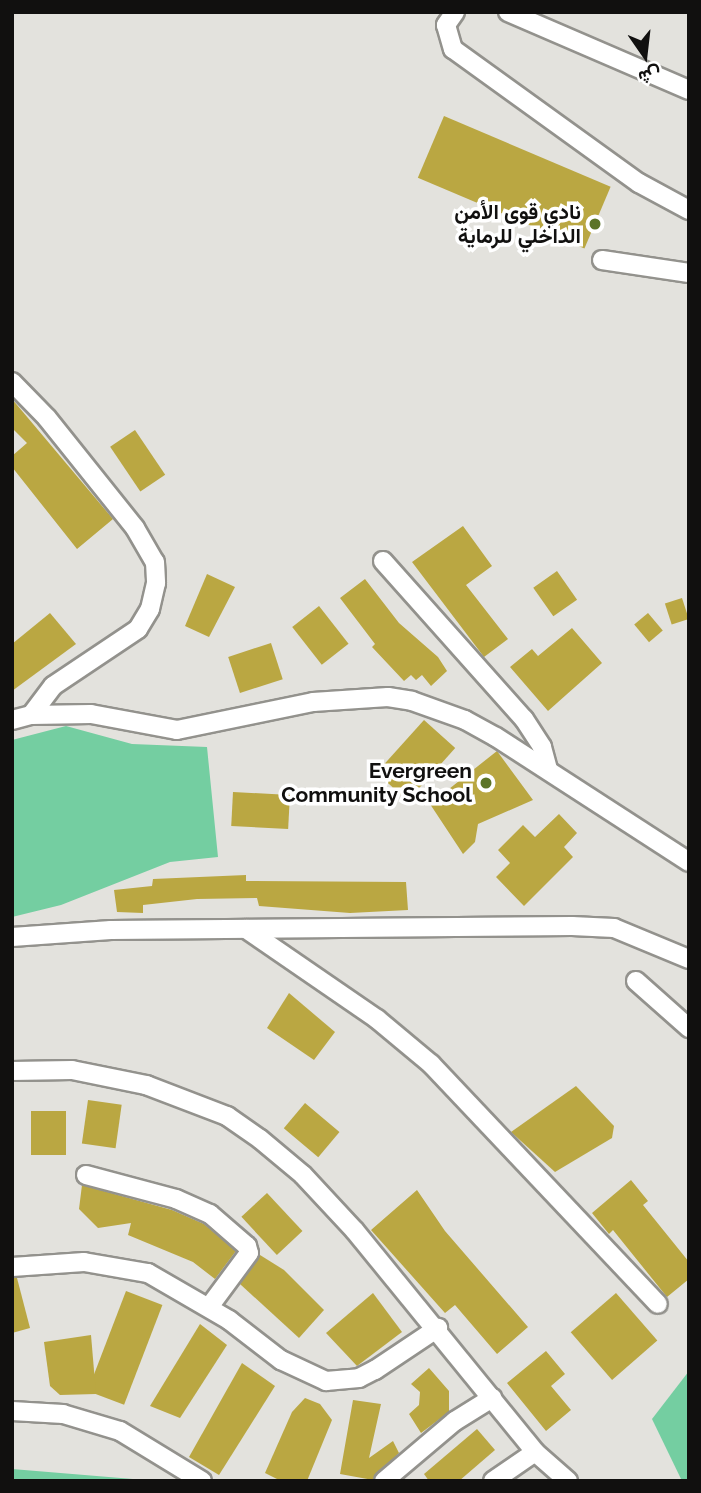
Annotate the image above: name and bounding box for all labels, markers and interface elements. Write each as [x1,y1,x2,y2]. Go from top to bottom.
north arrow [610,21,680,91]
text: ش [636,63,664,90]
place label: نادي قوى الأمن الداخلي للرماية [454,199,581,249]
marker: نادي قوى الأمن الداخلي للرماية [587,216,603,232]
place label: Evergreen Community School [281,758,472,808]
marker: Evergreen Community School [478,775,494,791]

